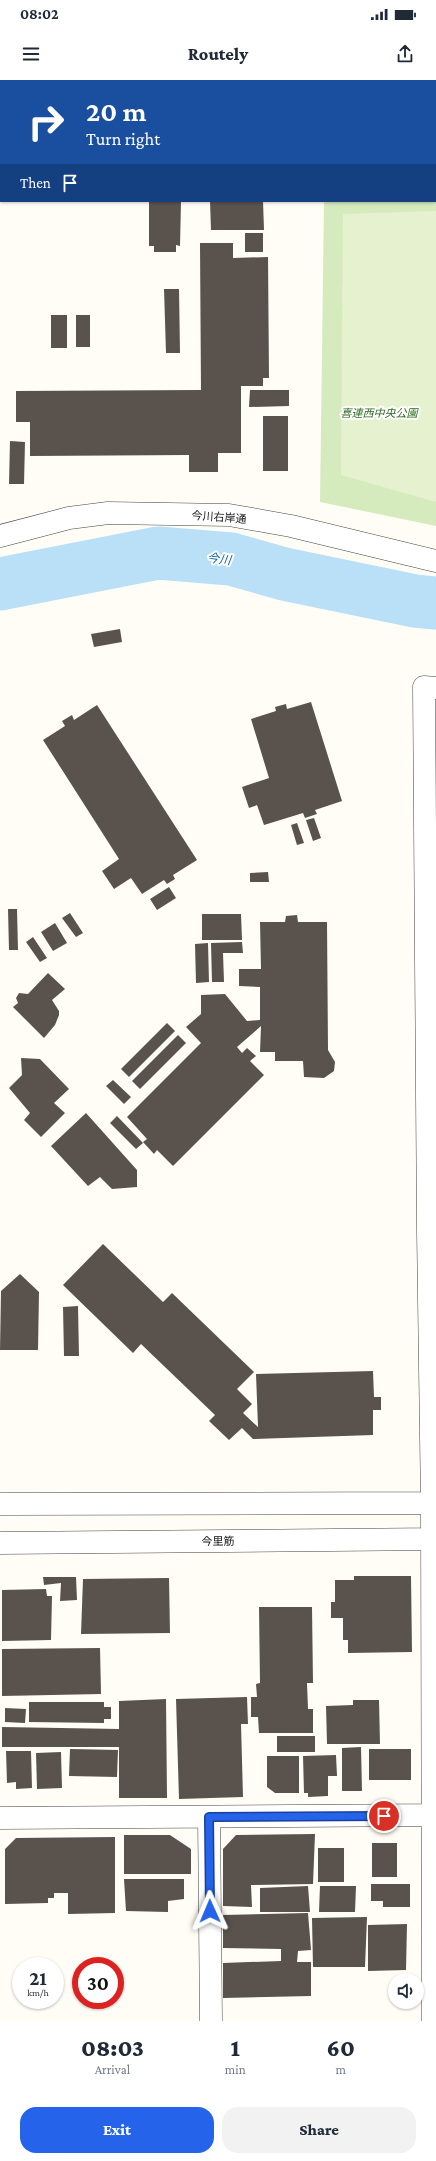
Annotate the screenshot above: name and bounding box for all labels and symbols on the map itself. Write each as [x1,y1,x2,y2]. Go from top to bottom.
park label: 喜連西中央公園 [341,407,419,419]
street label: 今川右岸通 [191,509,247,525]
water label: 今川 [206,551,234,568]
street label: 今里筋 [201,1535,235,1547]
pin [367,1799,401,1833]
position arrow [189,1890,231,1932]
speed limit sign: 30 [72,1957,124,2009]

